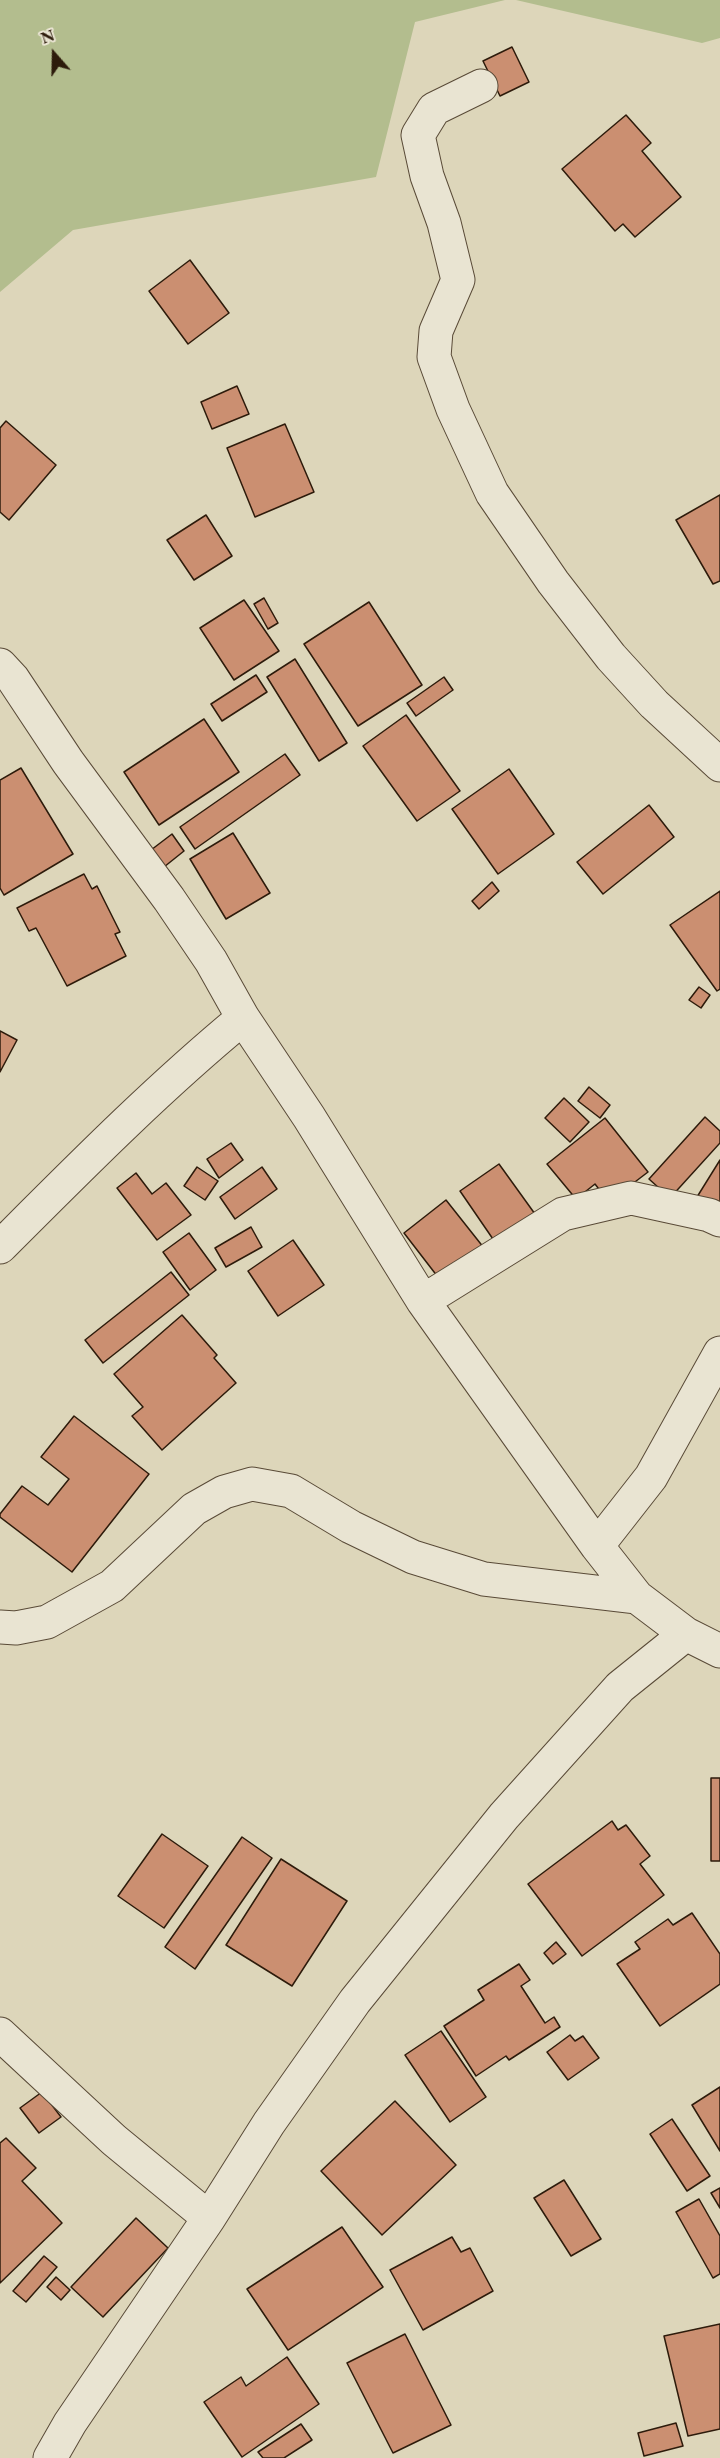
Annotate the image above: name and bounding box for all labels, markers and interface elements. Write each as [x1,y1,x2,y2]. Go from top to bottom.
north arrow [24,24,84,84]
text: N [38,25,57,49]

